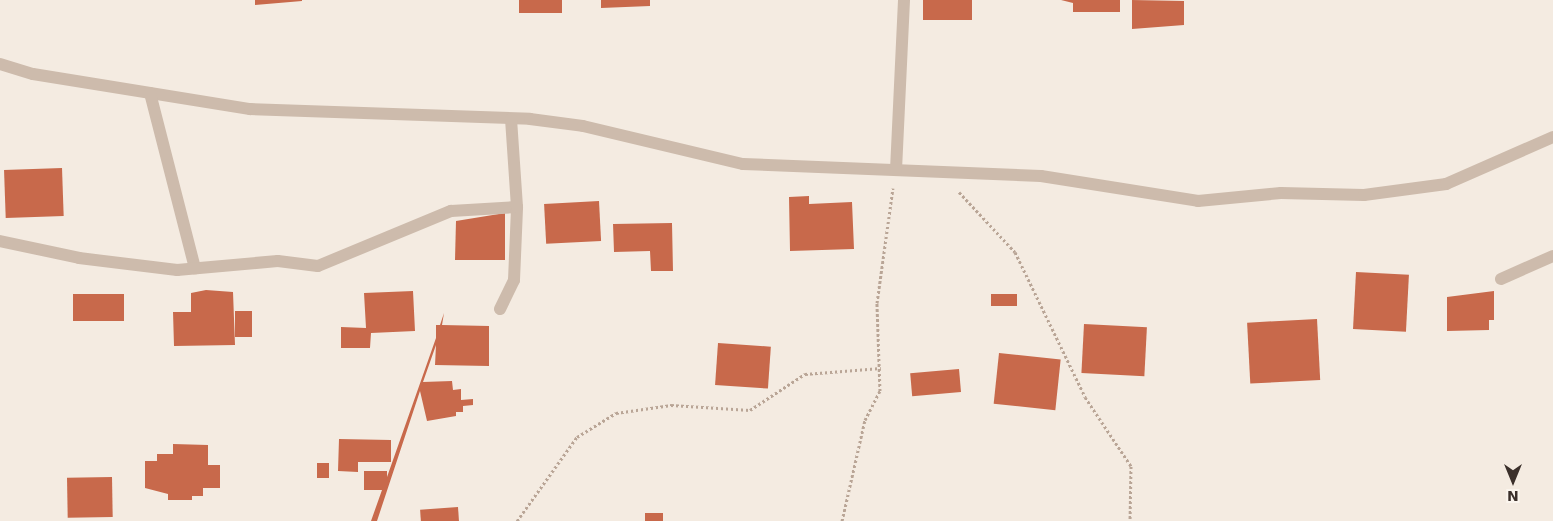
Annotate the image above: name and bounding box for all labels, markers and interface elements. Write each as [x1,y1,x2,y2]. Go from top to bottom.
north arrow [1488,456,1538,506]
text: N [1507,488,1519,504]

